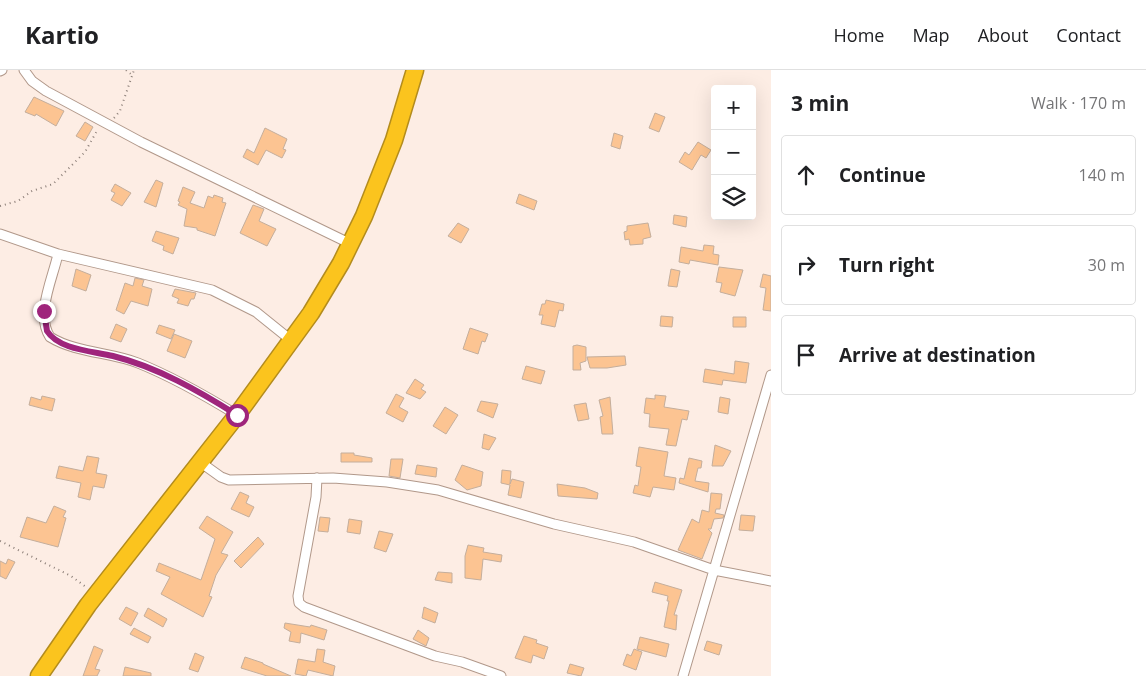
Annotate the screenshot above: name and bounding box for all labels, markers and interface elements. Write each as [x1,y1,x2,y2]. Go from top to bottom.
text: Kartio [25,18,99,51]
text: Home [834,23,884,47]
text: Map [912,23,950,47]
text: About [978,23,1028,47]
text: Contact [1056,23,1121,47]
map controls [711,85,756,220]
button: + [711,85,756,130]
text: 3 min [791,89,849,117]
text: Walk · 170 m [1031,92,1126,114]
button: − [711,130,756,175]
icon: ahead [792,161,820,189]
text: Continue [839,162,926,188]
text: 140 m [1079,164,1125,186]
button: layers [711,175,756,220]
icon: right [792,251,820,279]
text: Turn right [839,252,934,278]
text: 30 m [1088,254,1125,276]
route end [33,300,56,323]
icon: arrive [792,341,820,369]
text: Arrive at destination [839,342,1036,368]
route start [226,404,249,427]

